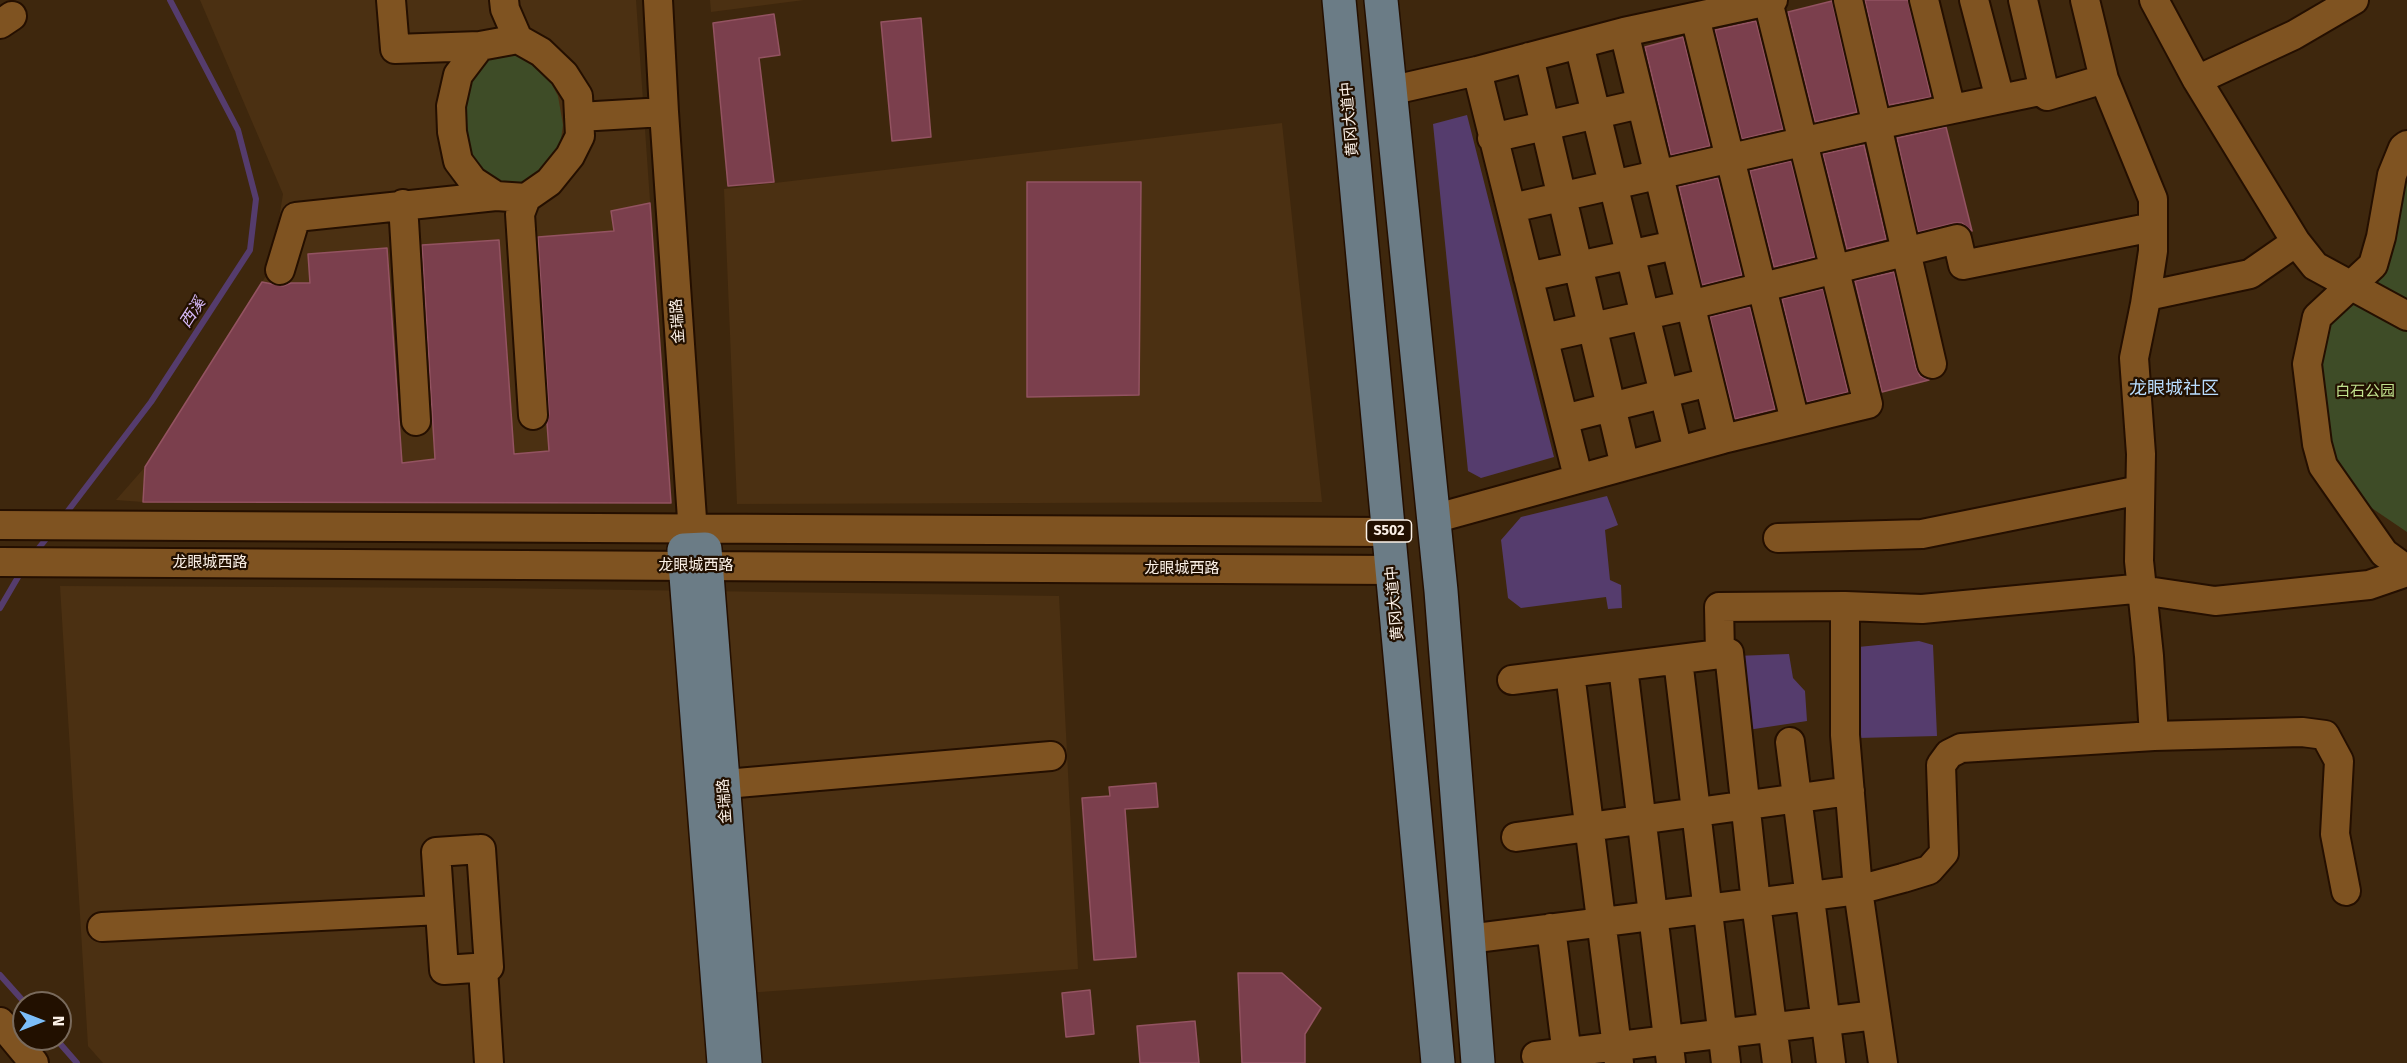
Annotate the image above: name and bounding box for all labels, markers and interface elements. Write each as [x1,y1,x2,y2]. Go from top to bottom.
street label: 黄冈大道中 [1338,81,1362,157]
water label: 西溪 [176,294,210,332]
street label: 金瑞路 [667,298,689,344]
district label: 龙眼城社区 [2129,378,2219,400]
park label: 白石公园 [2335,383,2395,401]
road number: S502 [1366,520,1412,542]
street label: 龙眼城西路 [173,554,247,572]
street label: 龙眼城西路 [659,557,733,575]
street label: 龙眼城西路 [1145,560,1219,578]
street label: 黄冈大道中 [1383,565,1407,641]
street label: 金瑞路 [714,778,736,824]
north arrow [12,991,72,1051]
text: N [49,1016,68,1026]

